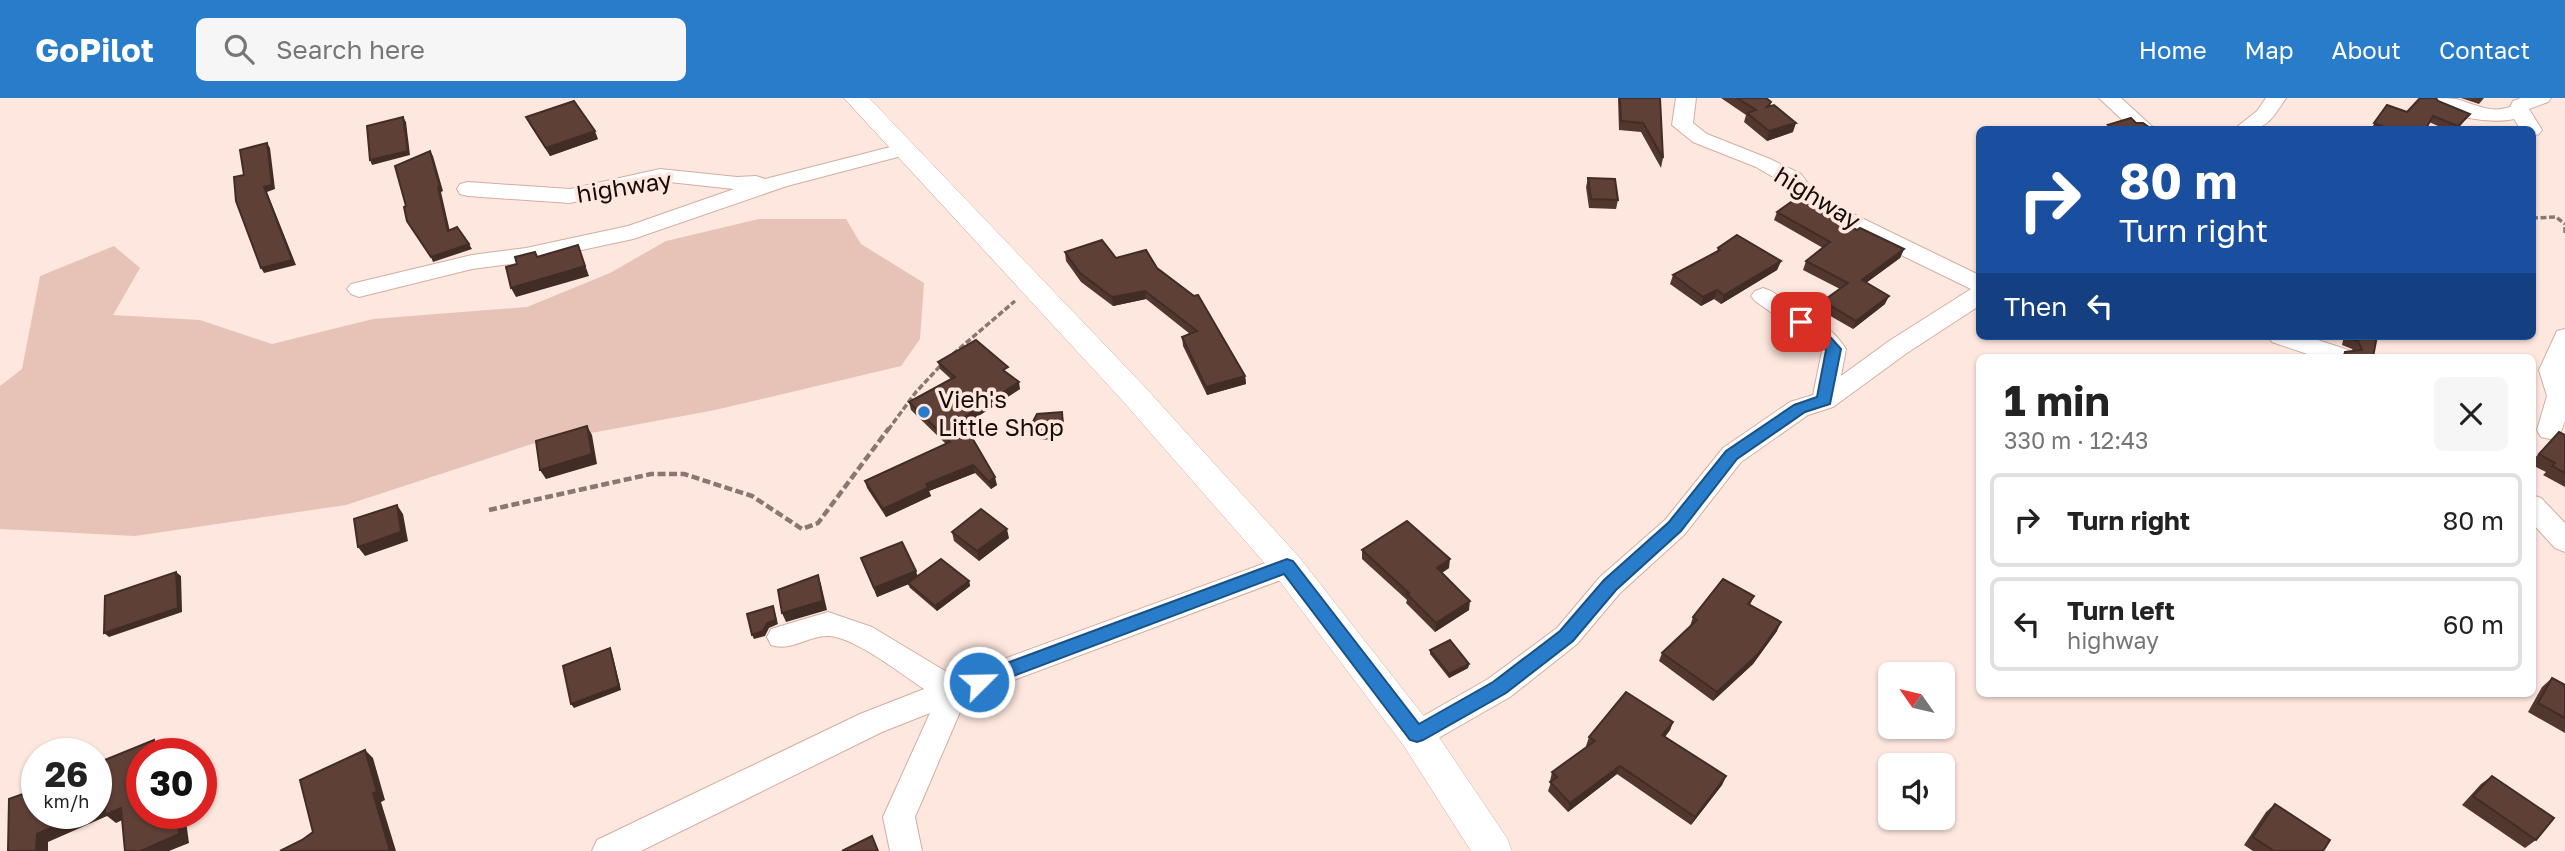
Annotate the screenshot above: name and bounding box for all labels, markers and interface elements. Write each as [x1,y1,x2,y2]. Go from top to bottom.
search box [196,18,686,81]
text: GoPilot [35,30,154,69]
icon: search [220,30,258,68]
text: Search here [276,34,425,65]
text: Home [2139,35,2207,64]
text: Map [2245,35,2294,64]
text: About [2332,35,2401,64]
text: Contact [2439,35,2530,64]
text: 80 m [2119,151,2237,210]
icon: right [2004,154,2095,245]
street label: highway [1770,159,1866,235]
street label: highway [574,164,674,208]
text: Turn right [2119,211,2268,249]
icon: left [2081,287,2119,325]
text: Then [2004,291,2067,322]
pin [1771,292,1831,352]
icon: arrive [1782,303,1820,341]
text: 1 min [2004,375,2110,425]
button: close [2434,377,2508,451]
place label: Vieh's Little Shop [938,384,1064,441]
marker: Vieh's Little Shop [916,404,932,420]
text: 330 m · 12:43 [2004,426,2149,454]
icon: right [2008,501,2046,539]
text: Turn right [2067,505,2190,536]
text: 80 m [2443,505,2504,536]
text: Turn left [2067,595,2175,626]
icon: left [2008,605,2046,643]
text: 60 m [2443,609,2504,640]
text: highway [2067,626,2159,654]
position arrow [942,645,1016,719]
north arrow [1878,662,1955,738]
map controls [1878,662,1955,830]
speed limit sign: 30 [126,738,217,829]
text: 26 [45,753,88,795]
button: sound [1878,753,1955,830]
text: km/h [44,790,89,812]

